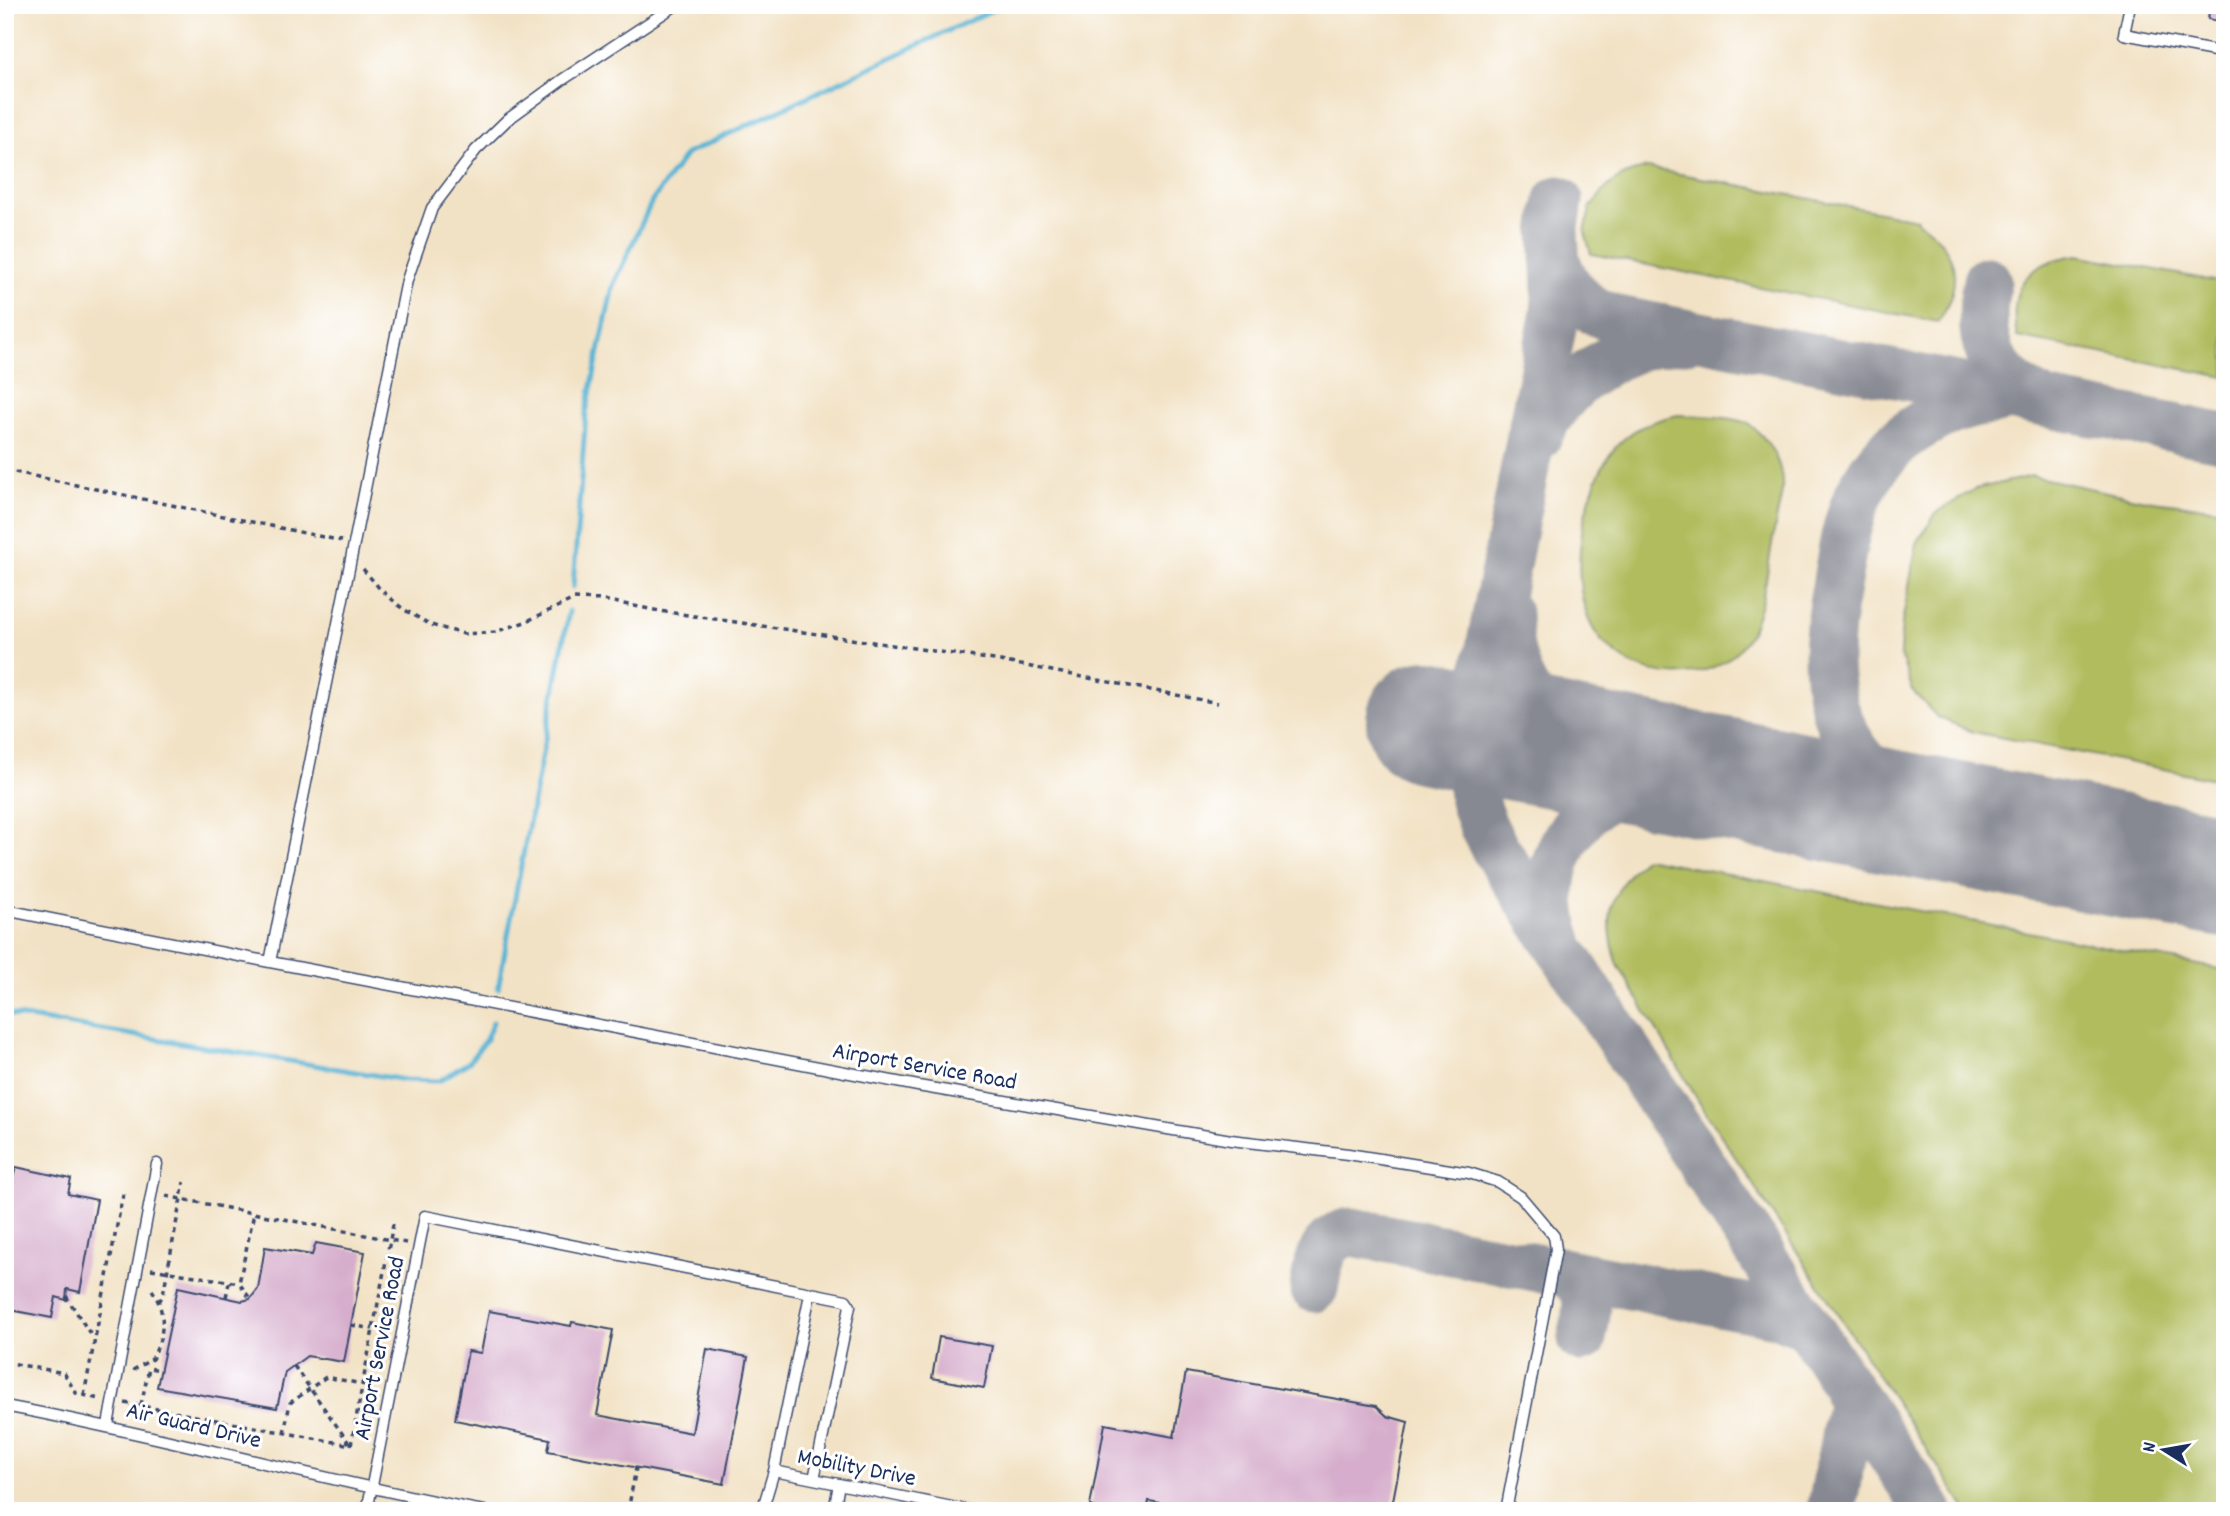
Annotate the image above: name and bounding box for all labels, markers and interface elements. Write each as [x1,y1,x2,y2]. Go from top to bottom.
street label: Airport Service Road [830,1035,1019,1101]
street label: Airport Service Road [346,1254,415,1443]
street label: Air Guard Drive [122,1395,264,1459]
north arrow [2128,1414,2198,1484]
text: N [2137,1440,2165,1455]
street label: Mobility Drive [794,1441,919,1497]

